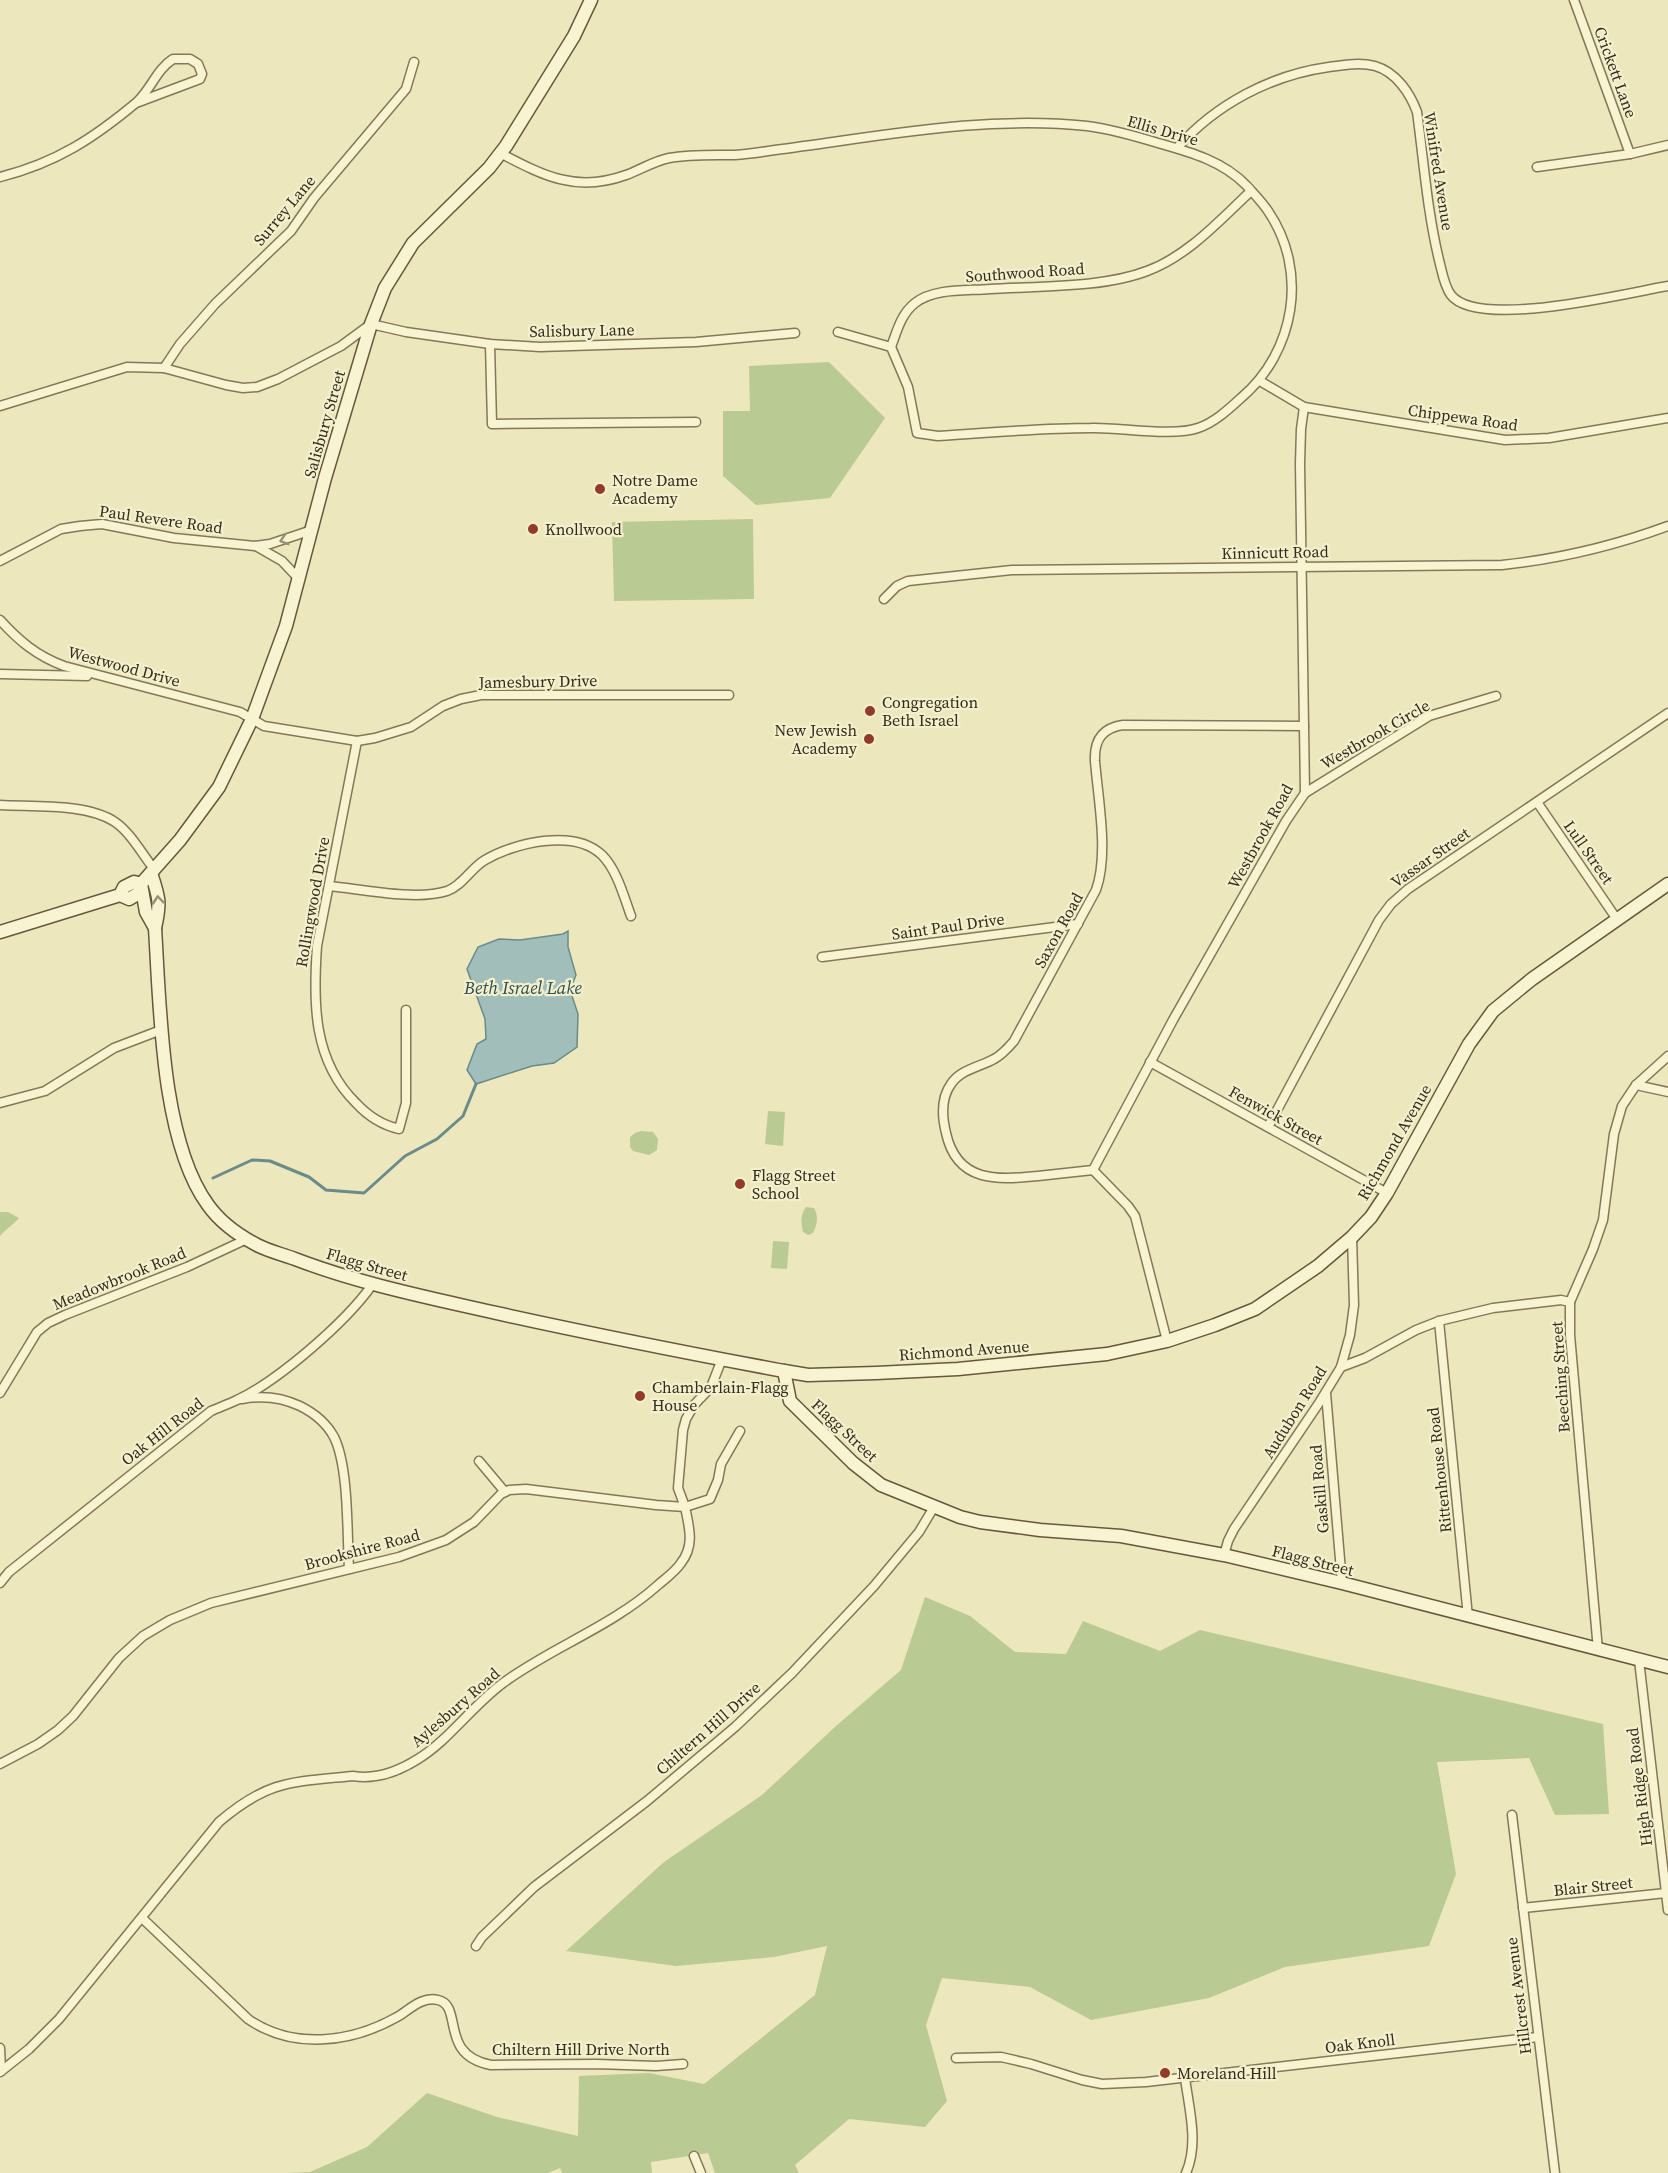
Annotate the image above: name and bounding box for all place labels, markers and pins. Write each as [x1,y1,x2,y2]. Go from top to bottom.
place label: Notre Dame Academy [612,469,698,509]
marker: Notre Dame Academy [593,482,607,496]
place label: Knollwood [545,518,622,540]
marker: Knollwood [526,522,540,536]
place label: Congregation Beth Israel [882,691,978,731]
marker: Congregation Beth Israel [863,704,877,718]
place label: New Jewish Academy [774,719,858,759]
marker: New Jewish Academy [862,732,876,746]
place label: Flagg Street School [752,1164,836,1204]
marker: Flagg Street School [733,1177,747,1191]
place label: Chamberlain-Flagg House [652,1376,789,1416]
marker: Chamberlain-Flagg House [633,1389,647,1403]
place label: Moreland Hill [1177,2062,1277,2084]
marker: Moreland Hill [1158,2066,1172,2080]

